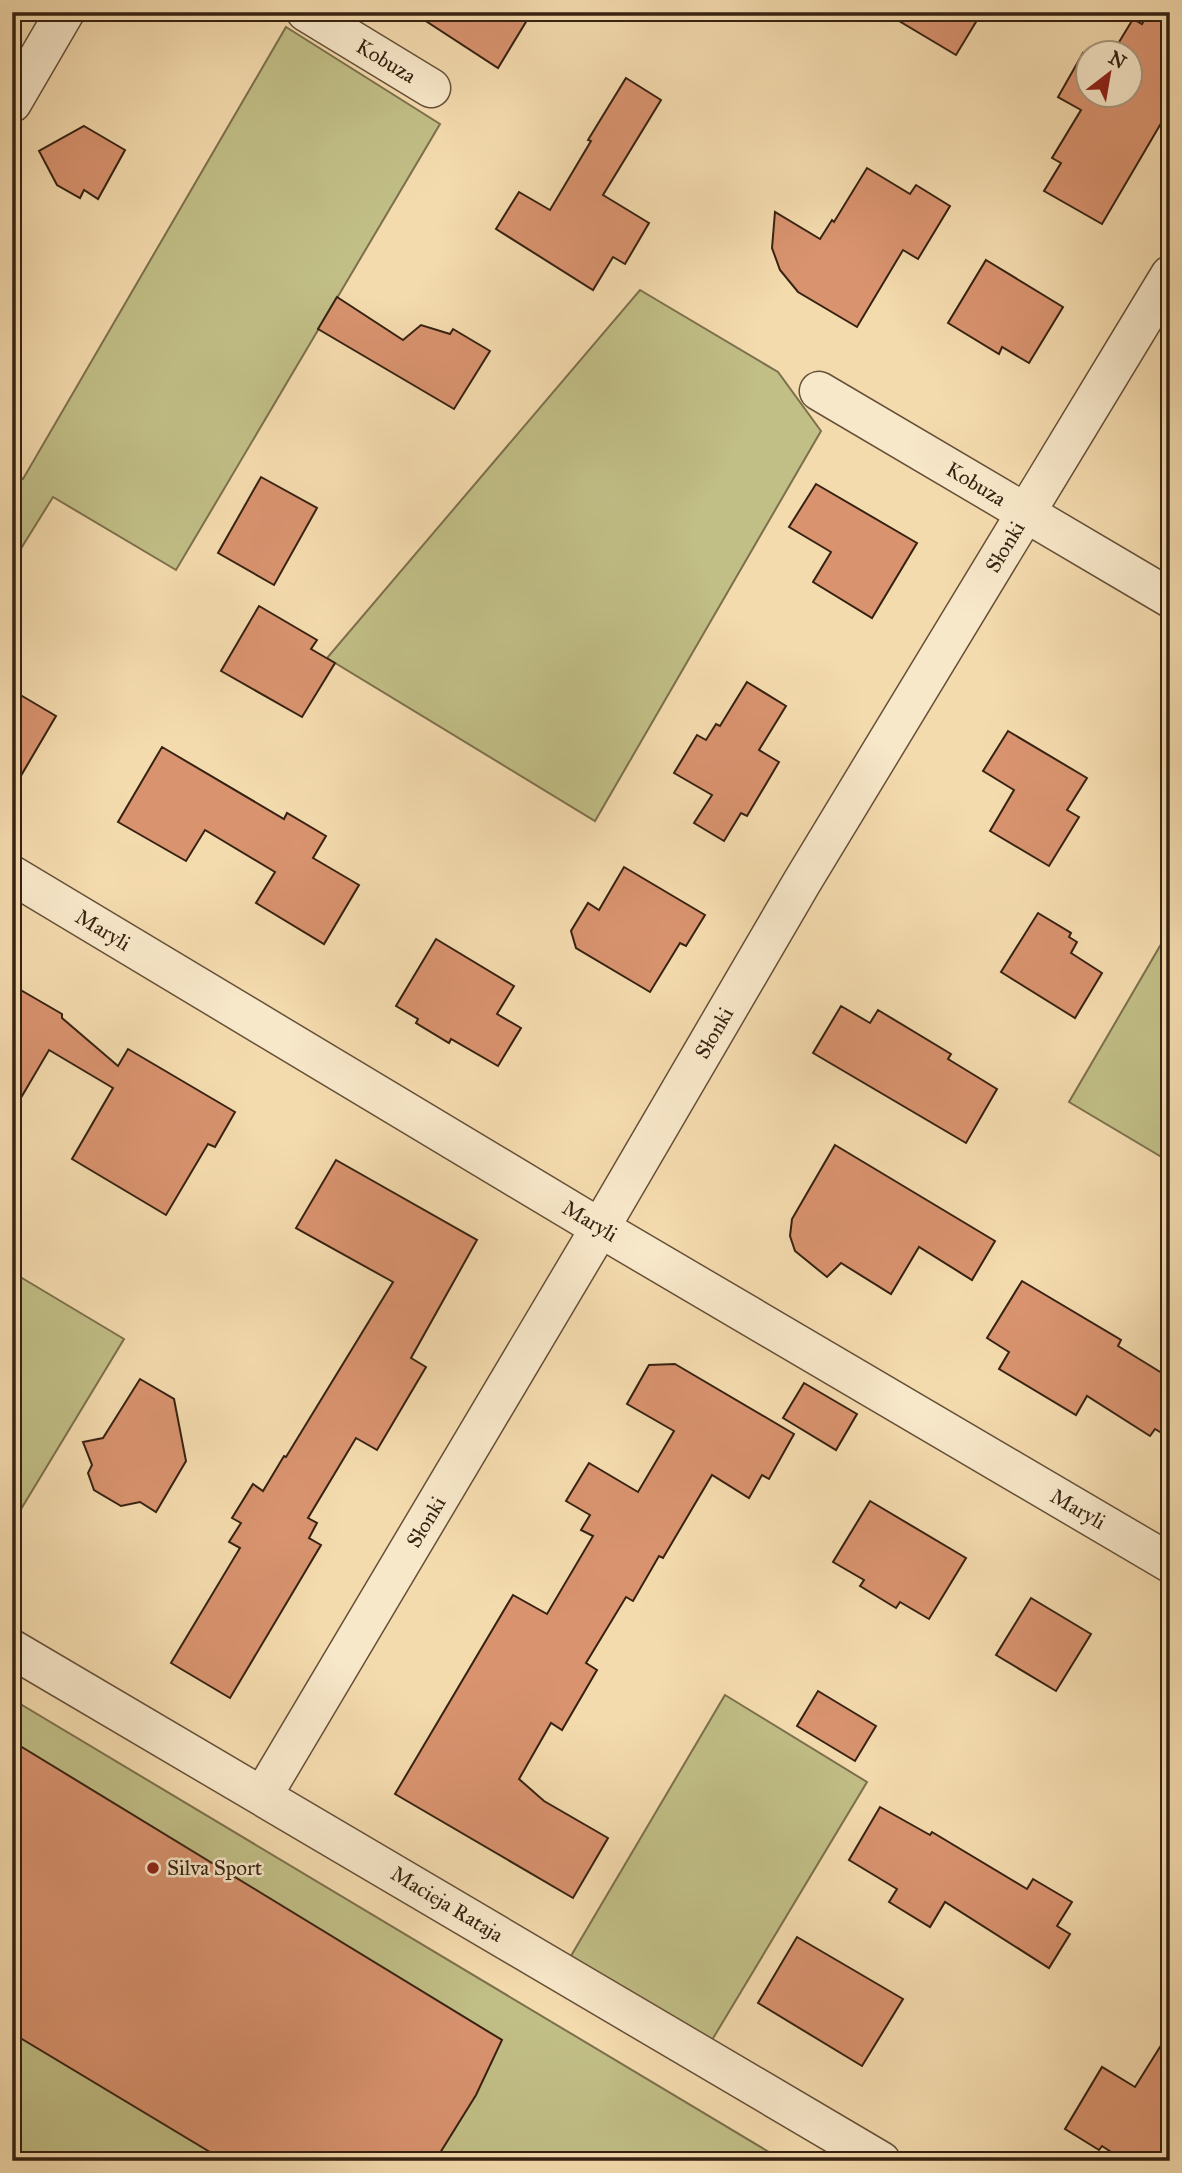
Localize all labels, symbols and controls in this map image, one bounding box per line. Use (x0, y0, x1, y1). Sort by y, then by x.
street label: Kobuza (351, 33, 421, 89)
north arrow (1074, 38, 1144, 108)
text: N (1105, 46, 1130, 74)
street label: Kobuza (941, 456, 1011, 512)
street label: Słonki (980, 516, 1030, 577)
street label: Maryli (71, 904, 135, 957)
street label: Słonki (689, 1002, 739, 1063)
street label: Maryli (558, 1195, 622, 1248)
street label: Maryli (1046, 1483, 1111, 1535)
street label: Słonki (401, 1491, 451, 1552)
place label: Silva Sport (167, 1855, 263, 1881)
marker: Silva Sport (145, 1860, 161, 1876)
street label: Macieja Rataja (386, 1860, 508, 1948)

